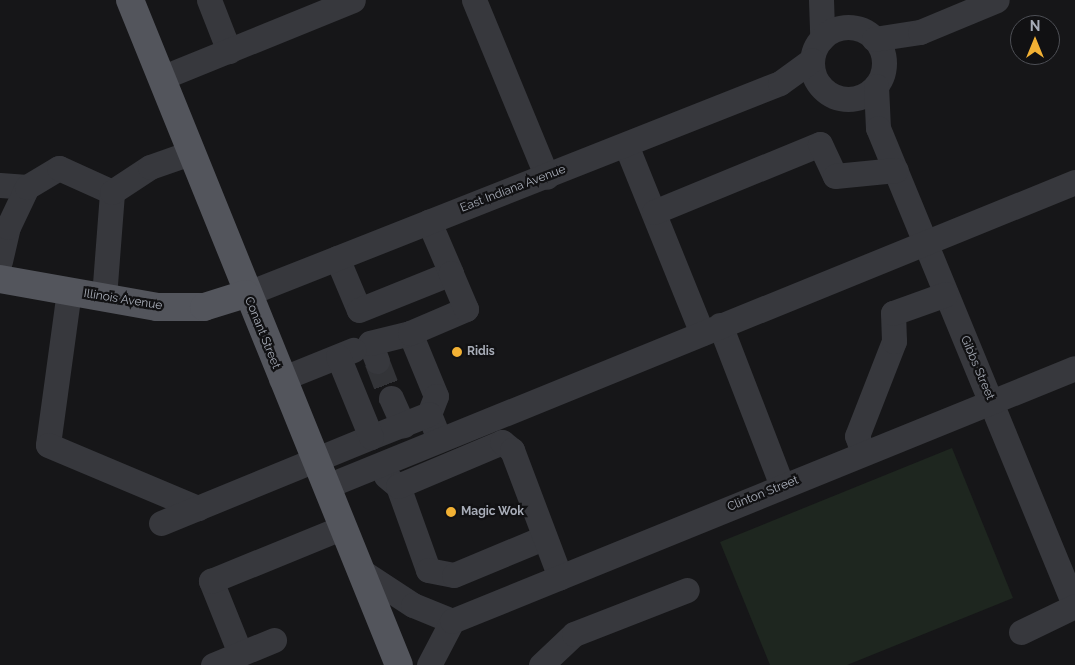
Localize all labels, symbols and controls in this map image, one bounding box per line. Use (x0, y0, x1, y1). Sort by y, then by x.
north arrow (1010, 15, 1060, 65)
text: N (1030, 18, 1040, 34)
street label: East Indiana Avenue (458, 162, 568, 216)
street label: Illinois Avenue (82, 287, 164, 313)
street label: Conant Street (241, 295, 283, 371)
street label: Gibbs Street (957, 334, 997, 402)
place label: Ridis (467, 345, 495, 359)
marker: Ridis (451, 346, 463, 358)
street label: Clinton Street (725, 473, 801, 515)
place label: Magic Wok (461, 505, 524, 519)
marker: Magic Wok (445, 506, 457, 518)

